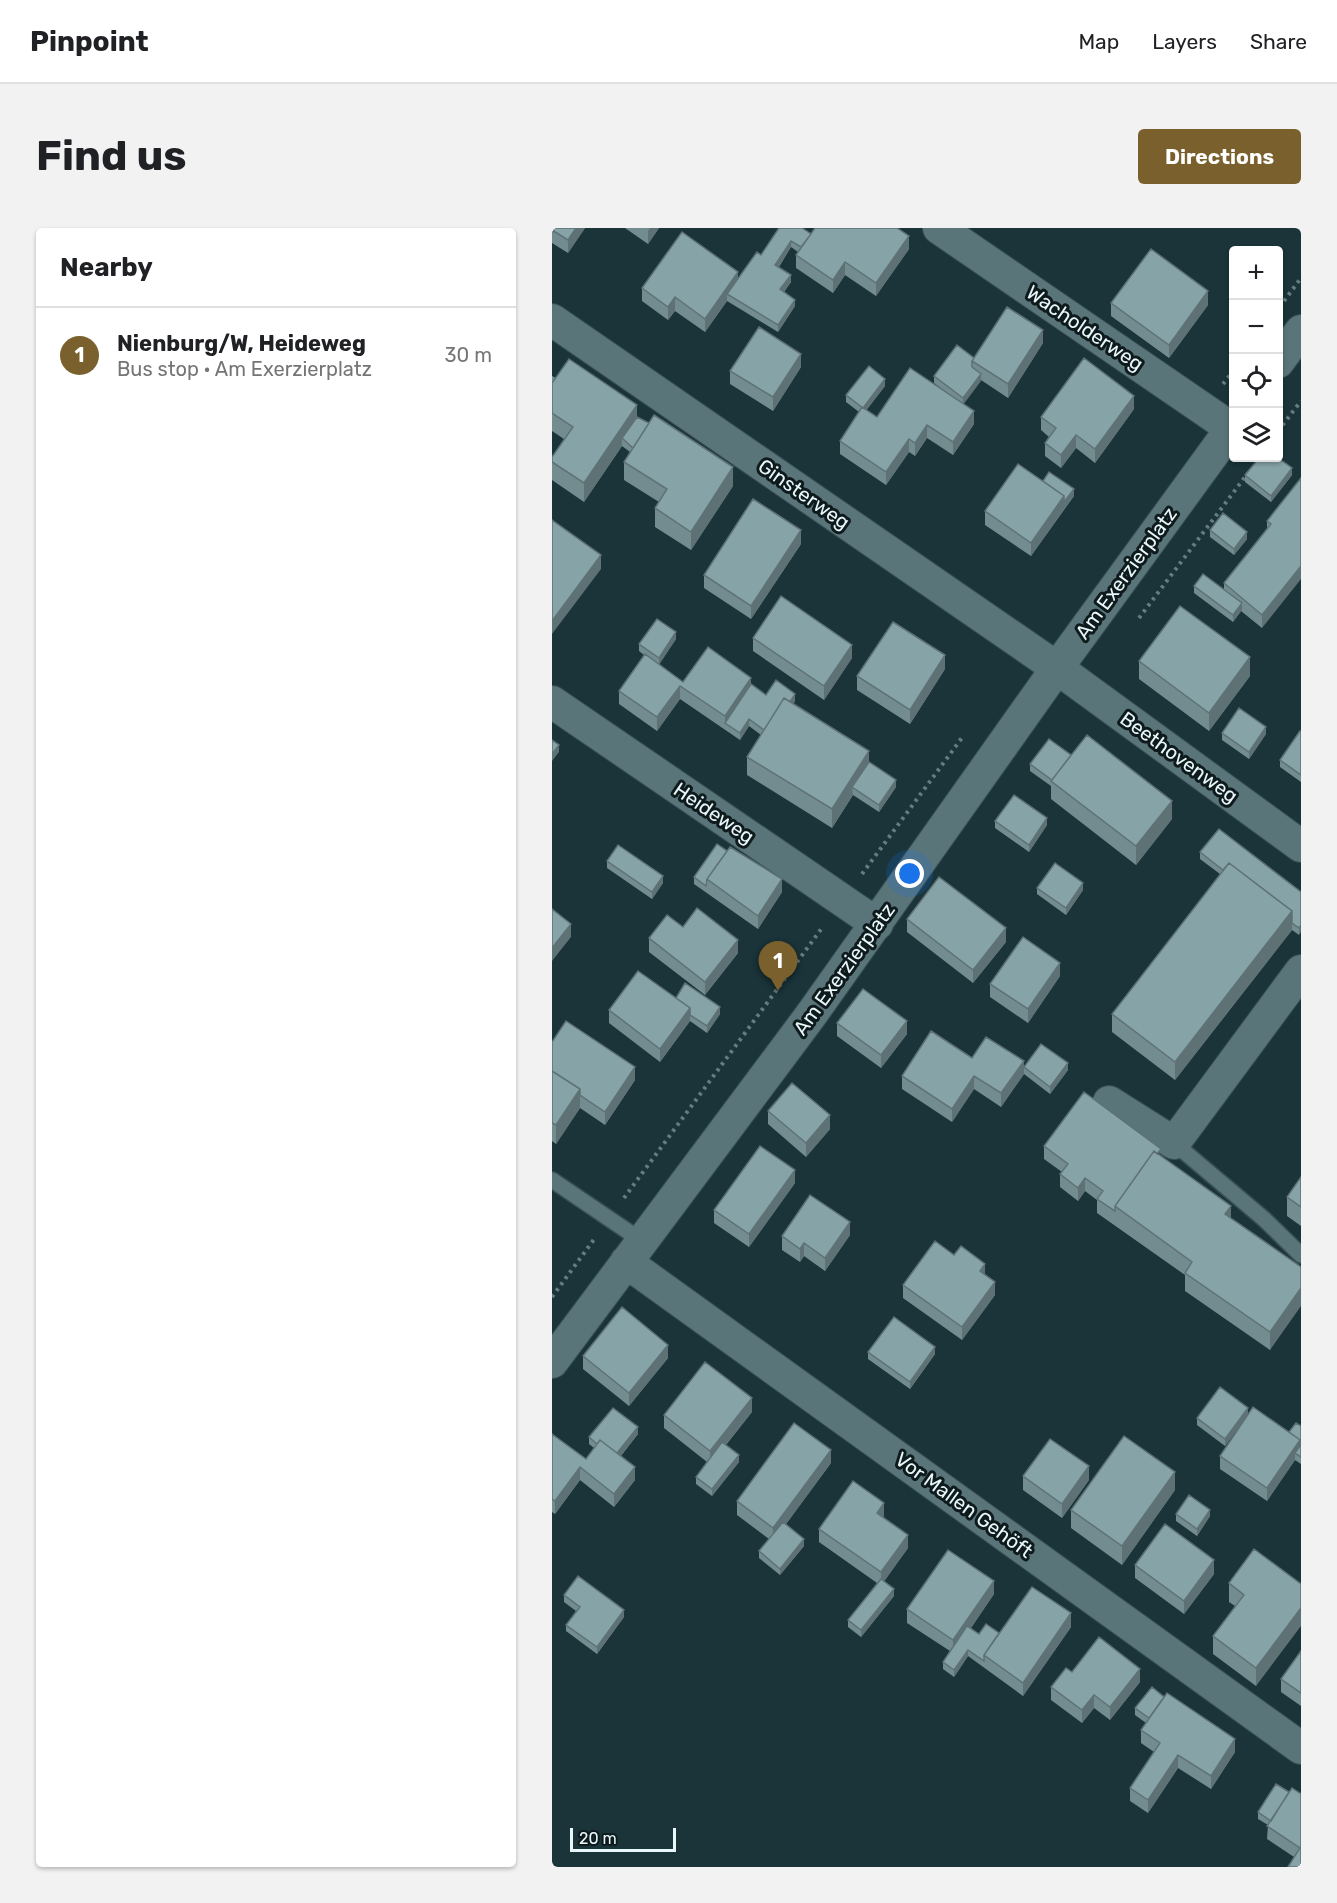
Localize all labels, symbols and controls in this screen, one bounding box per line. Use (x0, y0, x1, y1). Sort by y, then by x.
text: Pinpoint (30, 25, 149, 58)
text: Map (1078, 29, 1119, 54)
text: Layers (1152, 29, 1217, 54)
text: Share (1250, 29, 1307, 54)
button: Directions (1138, 129, 1301, 184)
text: Find us (36, 131, 187, 181)
map controls (1229, 246, 1283, 462)
button: + (1229, 246, 1283, 300)
text: Nearby (60, 252, 153, 283)
street label: Wacholderweg (1022, 280, 1148, 376)
button: − (1229, 300, 1283, 354)
text: Nienburg/W, Heideweg (117, 330, 366, 357)
text: 1 (75, 343, 84, 367)
text: 30 m (445, 343, 492, 367)
button: locate (1229, 354, 1283, 408)
text: Bus stop · Am Exerzierplatz (117, 357, 372, 381)
button: layers (1229, 408, 1283, 462)
street label: Ginsterweg (754, 454, 854, 534)
street label: Am Exerzierplatz (1070, 502, 1182, 644)
street label: Beethovenweg (1115, 706, 1243, 808)
street label: Heideweg (669, 777, 759, 849)
your location (895, 859, 924, 888)
street label: Am Exerzierplatz (788, 898, 900, 1040)
pin: 1 (758, 942, 798, 991)
street label: Vor Mallen Gehöft (890, 1447, 1038, 1563)
scale bar (570, 1825, 676, 1852)
text: 20 m (579, 1829, 617, 1848)

